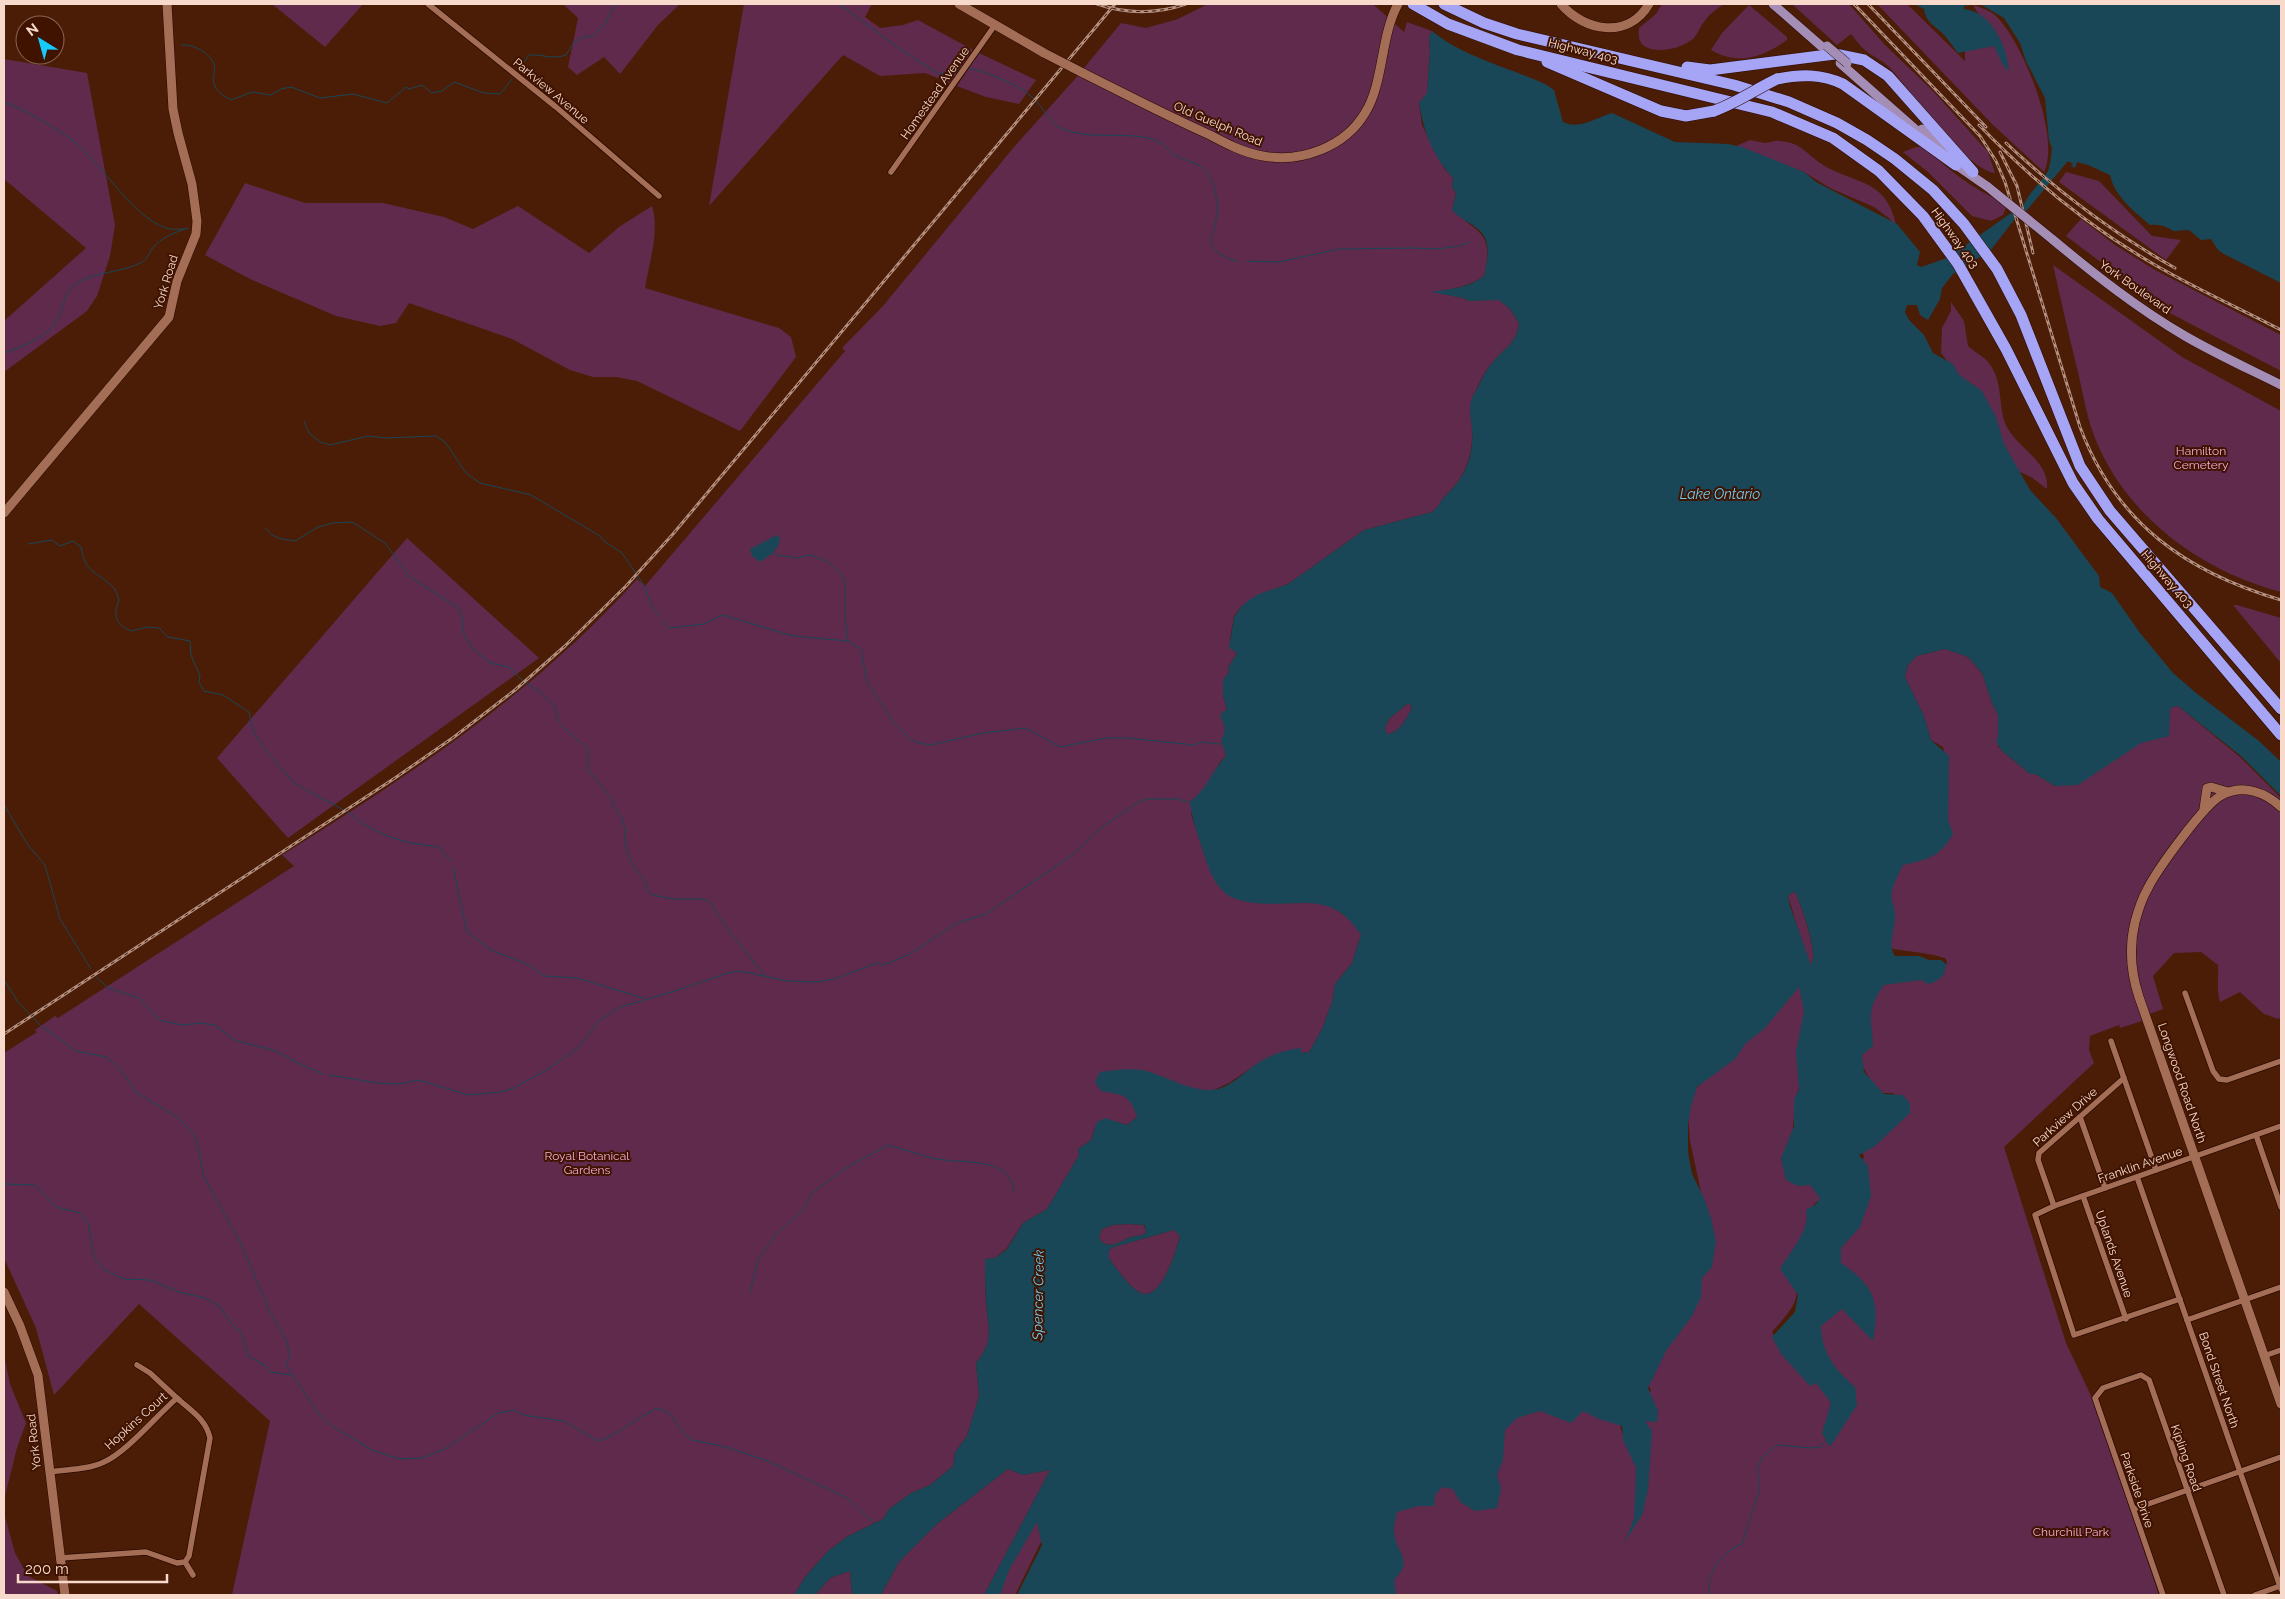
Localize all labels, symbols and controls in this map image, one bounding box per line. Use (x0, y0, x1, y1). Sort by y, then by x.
north arrow (15, 15, 65, 65)
text: N (23, 20, 41, 39)
street label: Highway 403 (1547, 36, 1619, 66)
street label: Homestead Avenue (898, 44, 972, 142)
street label: Parkview Avenue (510, 55, 592, 127)
street label: Old Guelph Road (1172, 99, 1264, 149)
street label: Highway 403 (1928, 205, 1982, 271)
street label: York Road (151, 253, 181, 311)
street label: York Boulevard (2097, 257, 2173, 317)
park label: Hamilton Cemetery (2174, 444, 2229, 472)
water label: Lake Ontario (1680, 486, 1760, 502)
street label: Highway 403 (2138, 548, 2196, 610)
street label: Longwood Road North (2155, 1021, 2209, 1145)
street label: Parkview Drive (2030, 1085, 2100, 1149)
street label: Franklin Avenue (2096, 1144, 2184, 1186)
park label: Royal Botanical Gardens (545, 1149, 630, 1177)
street label: Uplands Avenue (2093, 1209, 2135, 1299)
water label: Spencer Creek (1029, 1249, 1047, 1342)
street label: Bond Street North (2196, 1330, 2242, 1430)
street label: Hopkins Court (102, 1389, 170, 1453)
street label: York Road (24, 1413, 44, 1471)
street label: Kipling Road (2168, 1423, 2204, 1493)
street label: Parkside Drive (2118, 1450, 2156, 1530)
park label: Churchill Park (2033, 1525, 2110, 1539)
scale bar (18, 1552, 166, 1584)
text: 200 m (25, 1560, 69, 1578)

